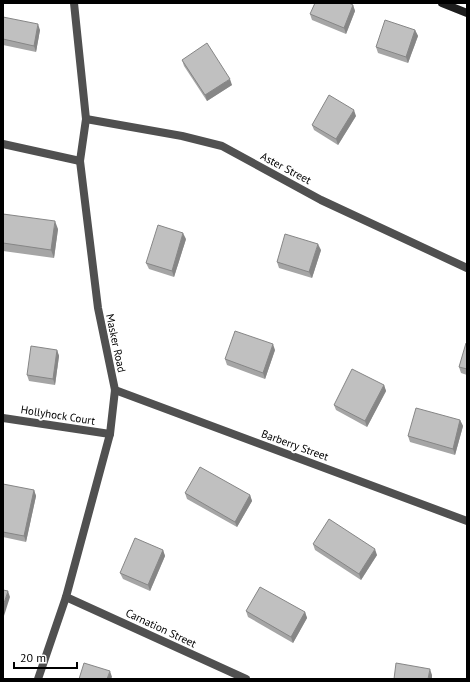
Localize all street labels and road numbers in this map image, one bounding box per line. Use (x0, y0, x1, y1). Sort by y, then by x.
street label: Aster Street (258, 149, 314, 187)
street label: Masker Road (103, 312, 129, 374)
street label: Hollyhock Court (20, 402, 96, 428)
street label: Barberry Street (260, 426, 331, 464)
street label: Carnation Street (123, 606, 199, 651)

